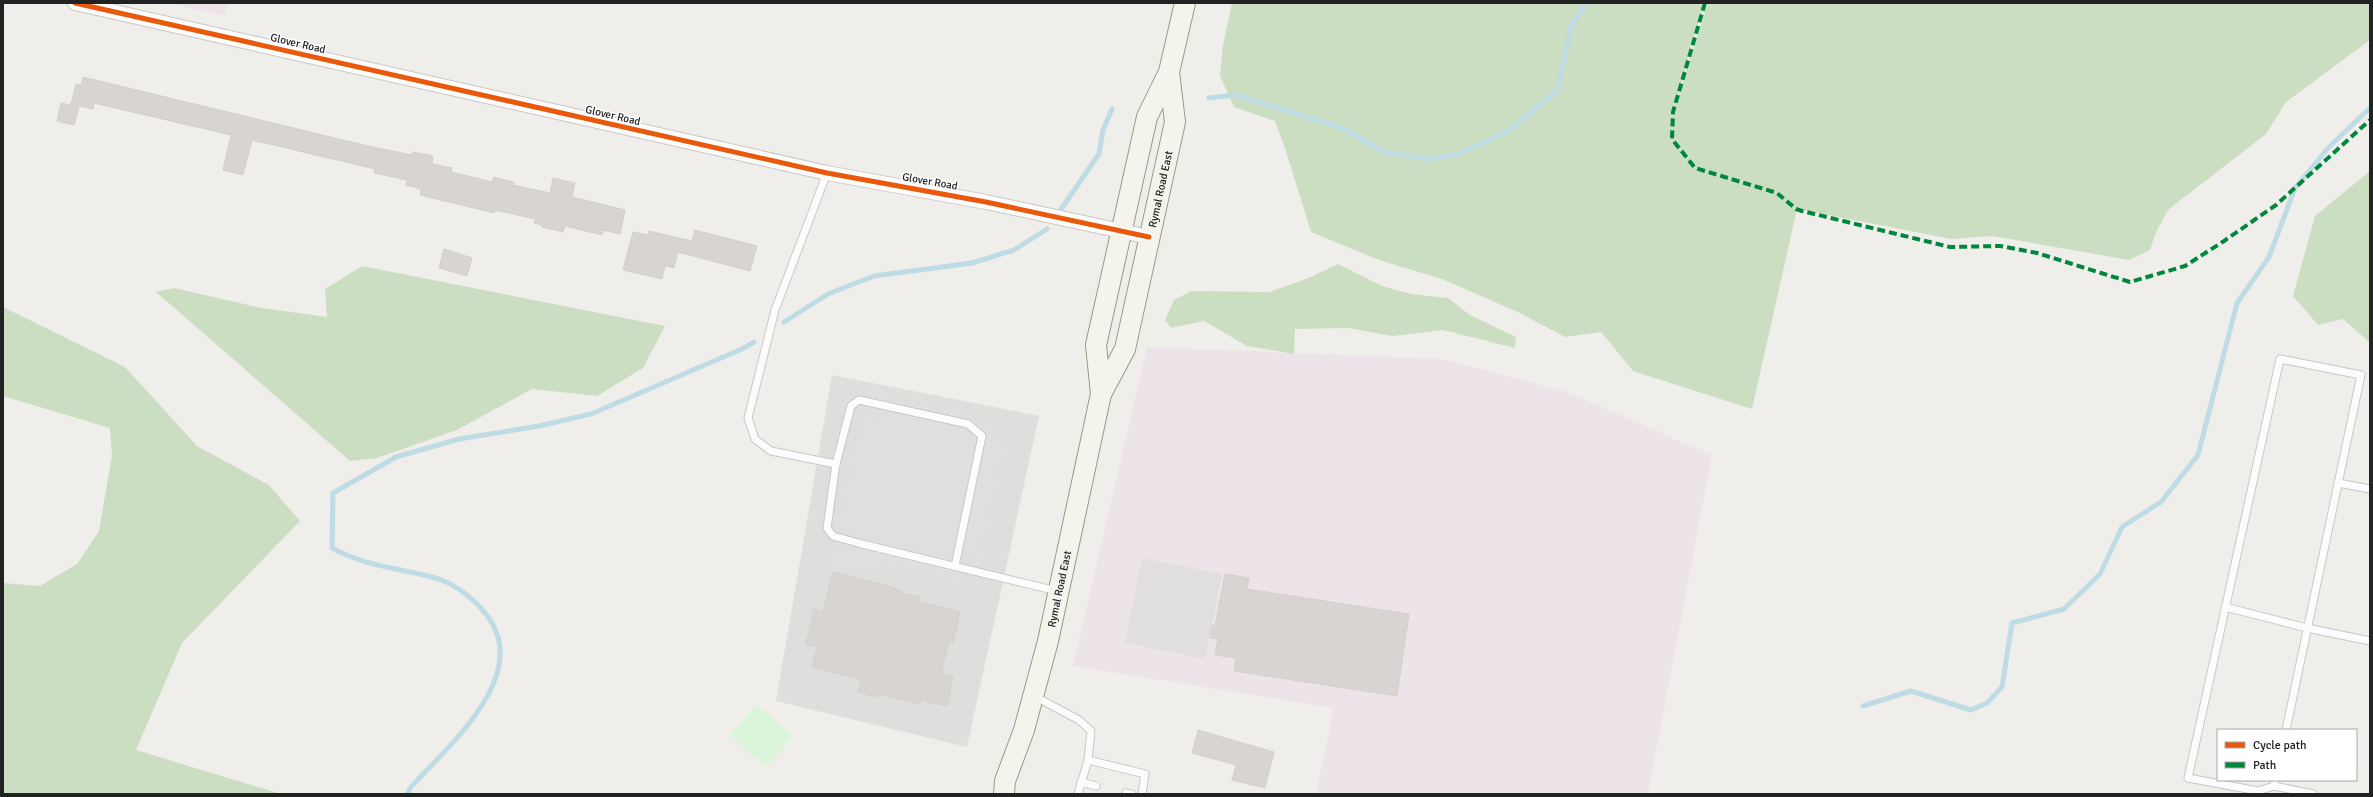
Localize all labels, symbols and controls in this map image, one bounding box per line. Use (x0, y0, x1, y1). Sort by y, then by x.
street label: Glover Road (269, 31, 327, 56)
street label: Glover Road (584, 103, 642, 128)
street label: Rymal Road East (1146, 149, 1176, 229)
street label: Glover Road (901, 170, 959, 193)
street label: Rymal Road East (1045, 549, 1074, 629)
legend (2217, 729, 2357, 781)
text: Cycle path (2253, 738, 2306, 753)
text: Path (2253, 758, 2276, 773)

